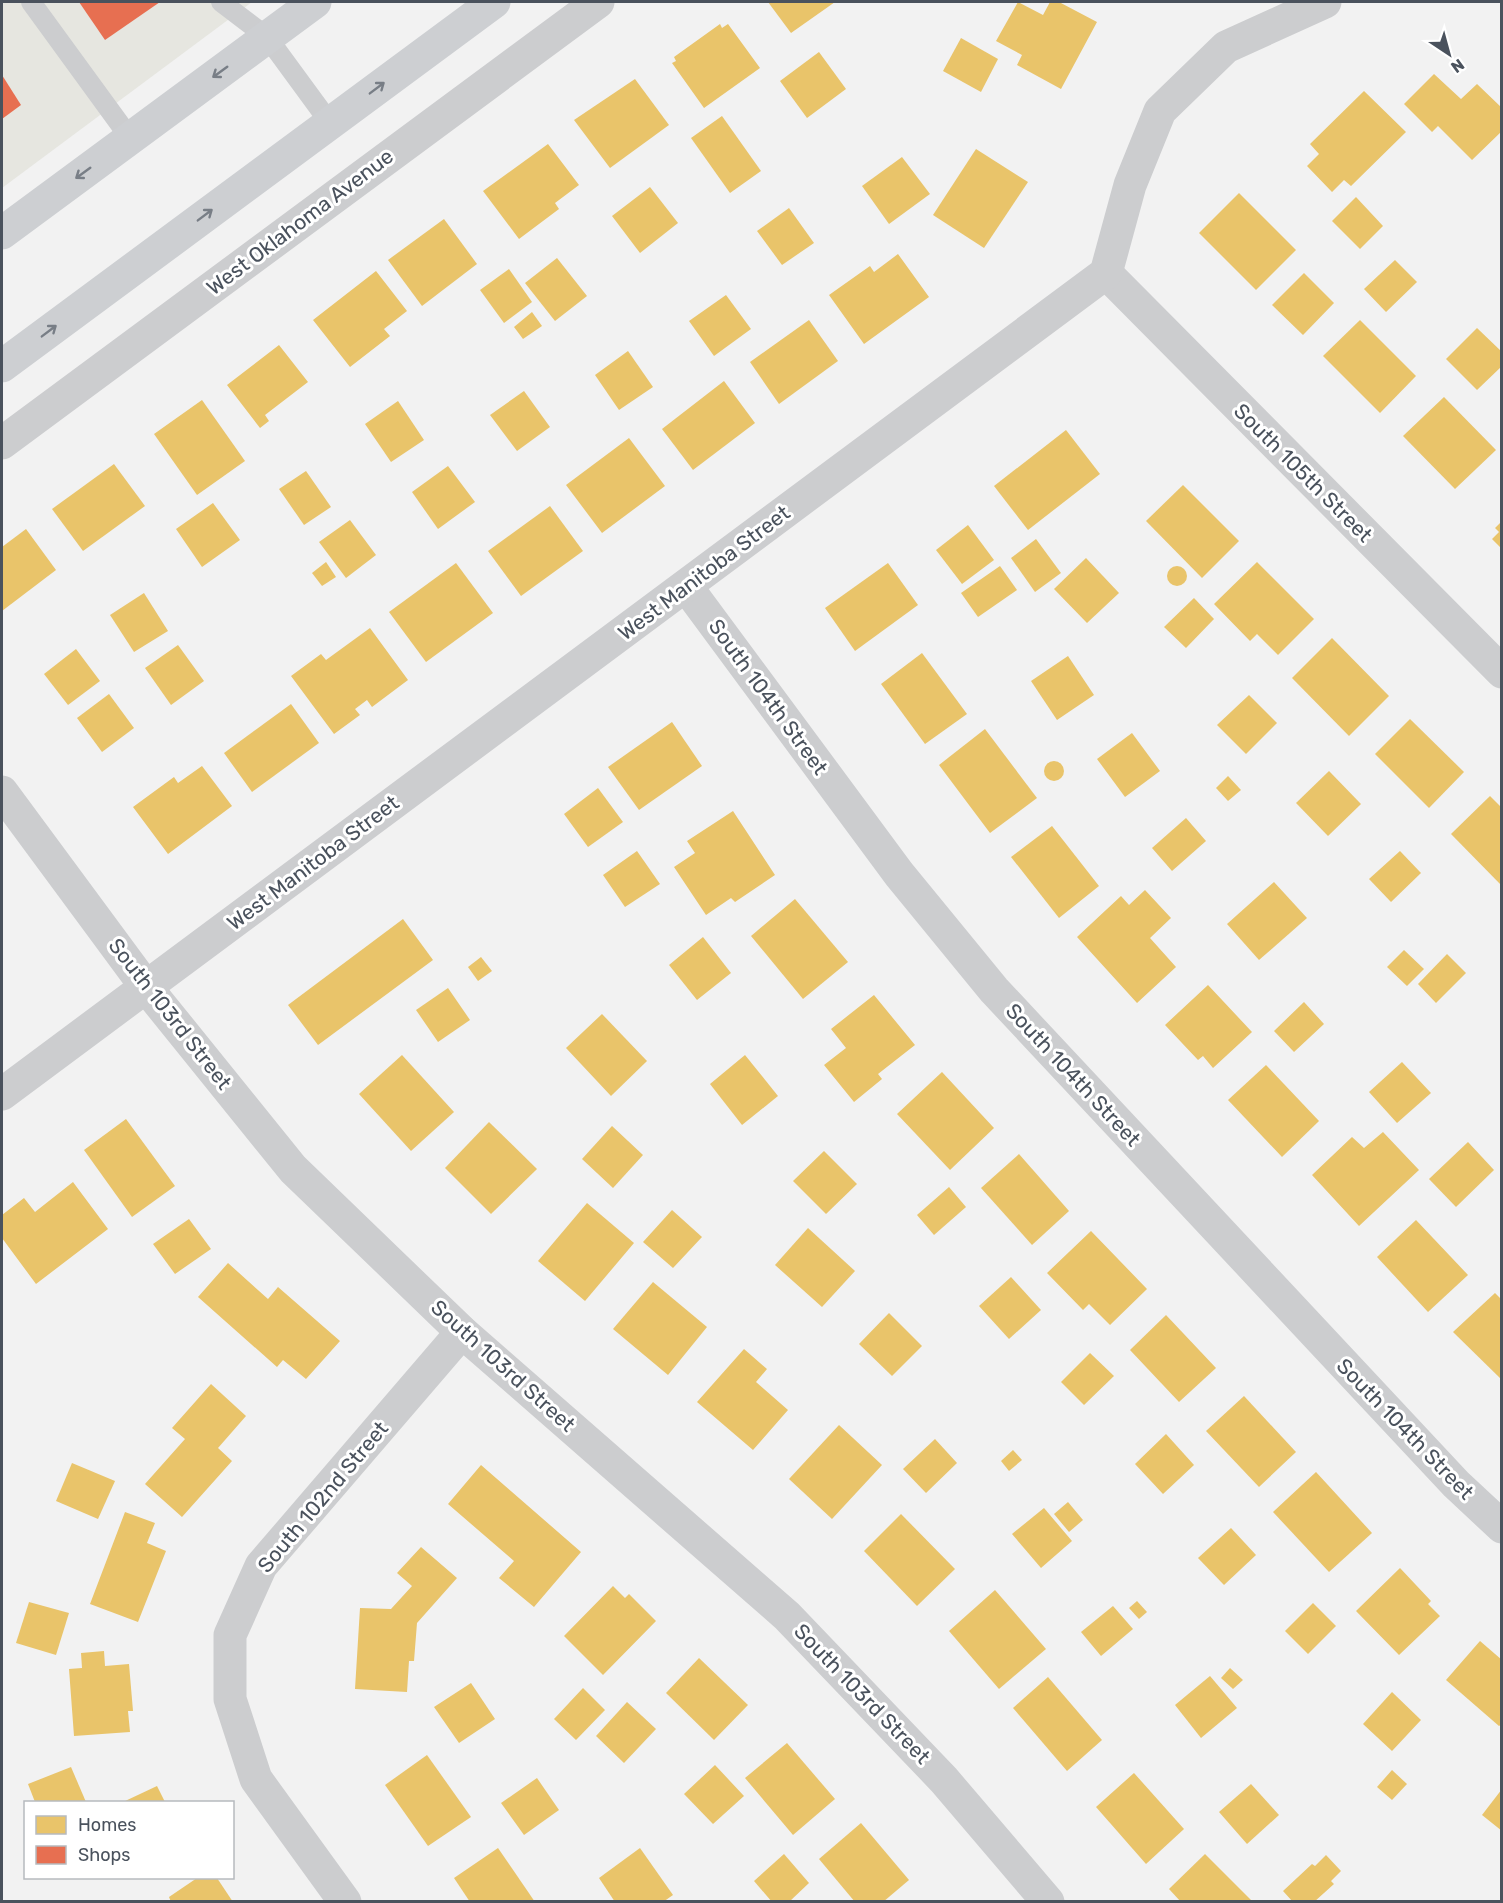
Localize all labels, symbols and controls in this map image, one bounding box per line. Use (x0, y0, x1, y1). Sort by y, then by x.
north arrow (1419, 24, 1479, 84)
text: N (1447, 55, 1468, 77)
one-way arrow (213, 65, 229, 78)
one-way arrow (368, 82, 384, 94)
street label: West Oklahoma Avenue (201, 143, 398, 300)
one-way arrow (76, 166, 92, 179)
one-way arrow (197, 209, 213, 222)
one-way arrow (40, 325, 56, 338)
street label: South 105th Street (1229, 398, 1378, 547)
street label: West Manitoba Street (613, 500, 794, 645)
street label: South 104th Street (704, 614, 833, 779)
street label: West Manitoba Street (222, 790, 403, 935)
street label: South 103rd Street (104, 933, 237, 1094)
street label: South 104th Street (1001, 998, 1146, 1151)
street label: South 103rd Street (426, 1294, 580, 1437)
street label: South 104th Street (1332, 1353, 1479, 1504)
street label: South 102nd Street (252, 1416, 393, 1577)
street label: South 103rd Street (789, 1618, 936, 1769)
legend (24, 1801, 234, 1879)
text: Homes (78, 1814, 136, 1836)
text: Shops (78, 1844, 130, 1866)

